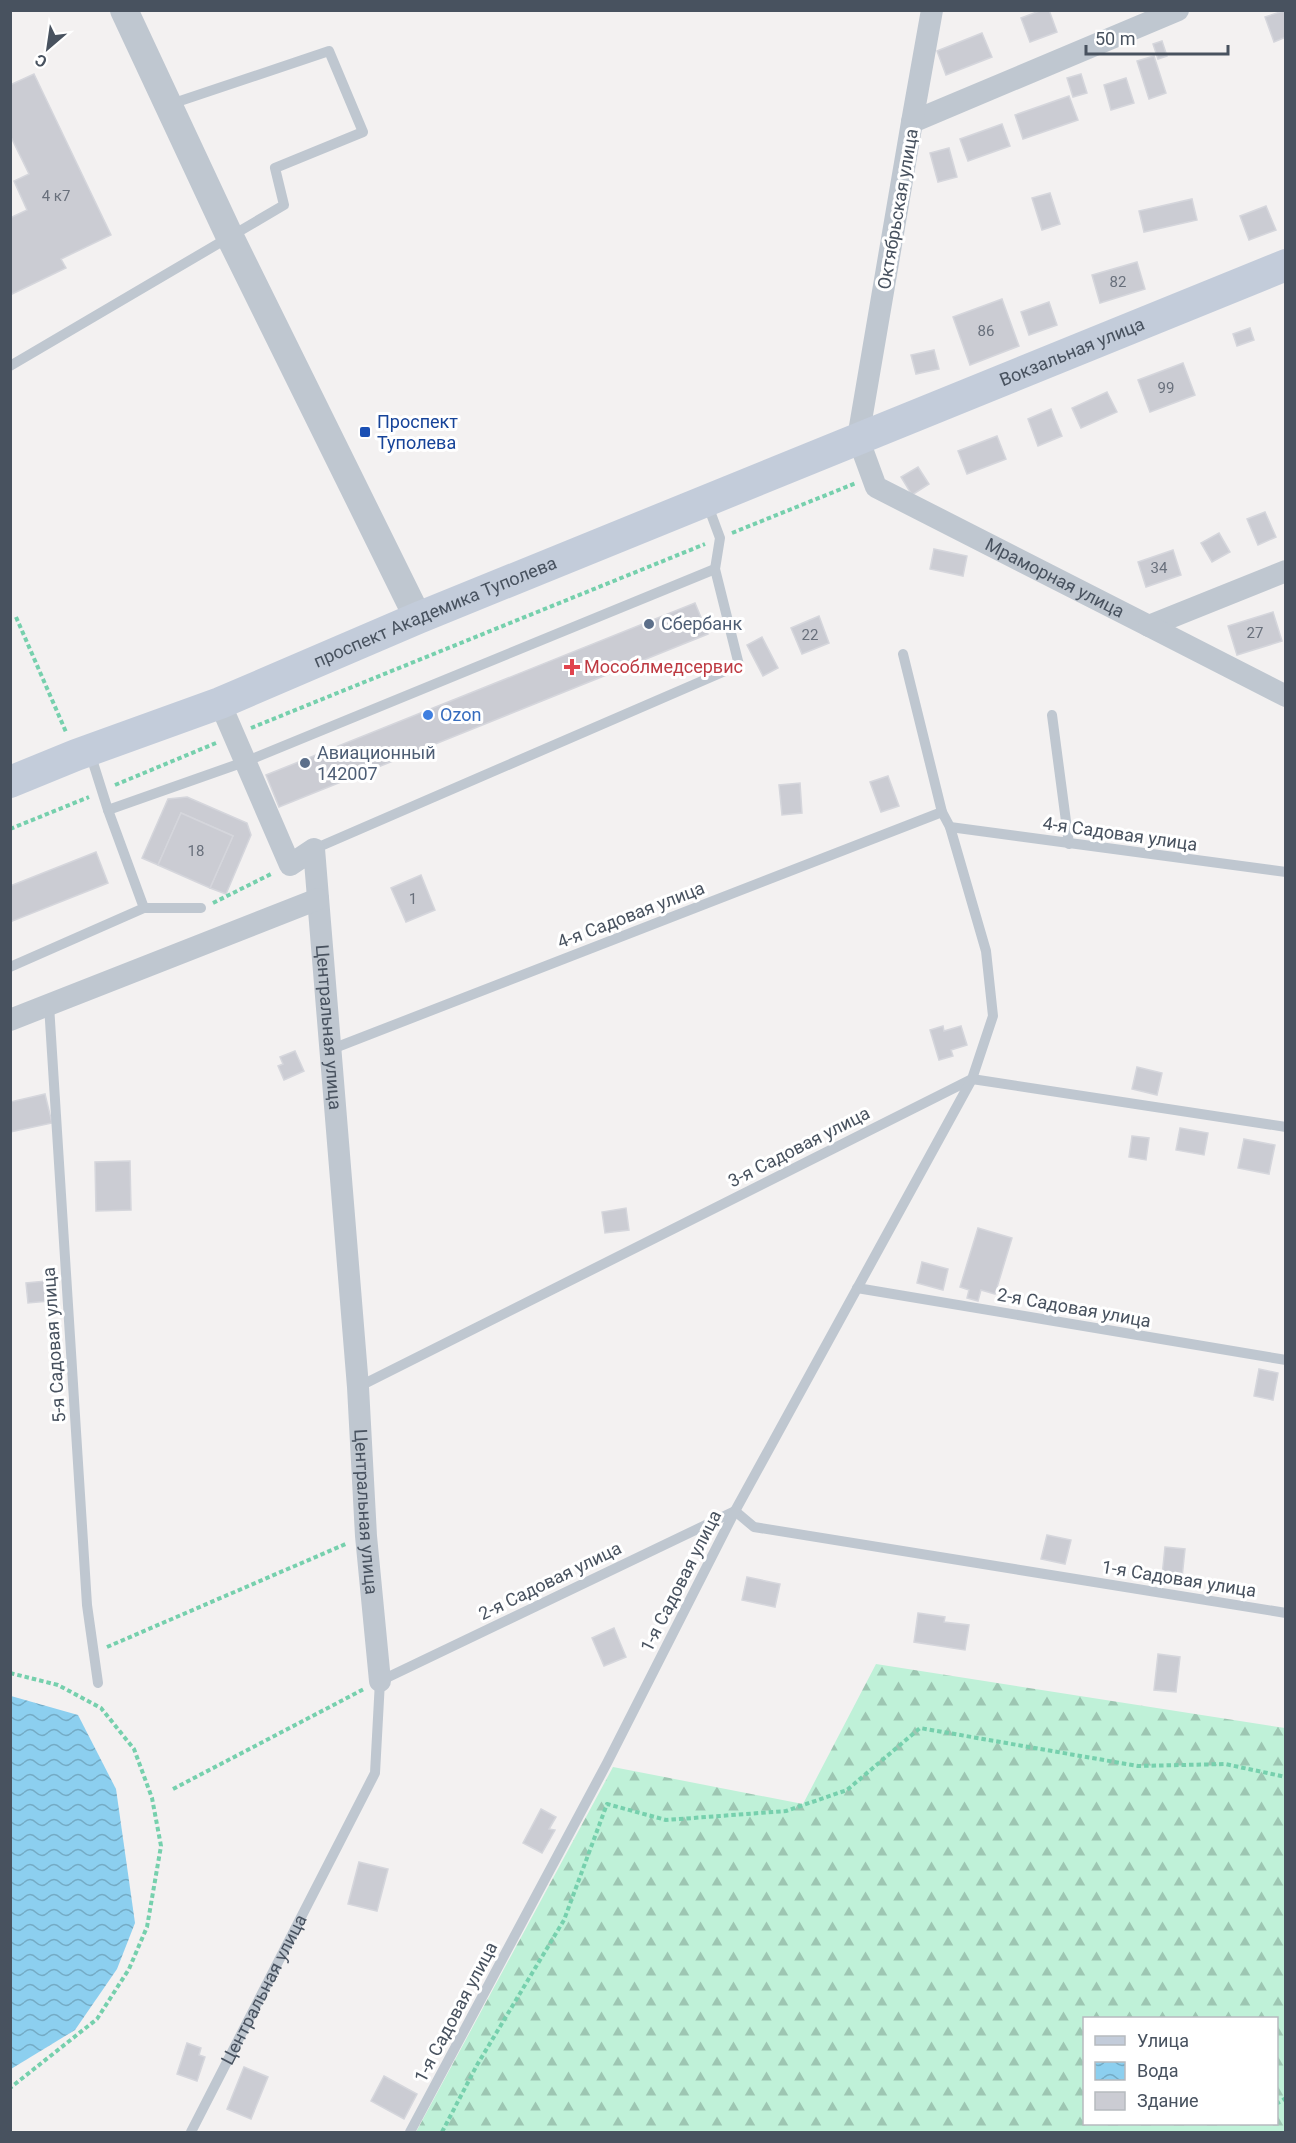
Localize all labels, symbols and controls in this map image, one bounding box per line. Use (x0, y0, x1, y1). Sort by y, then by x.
north arrow (18, 18, 78, 78)
scale bar (1086, 18, 1228, 56)
text: 50 m (1095, 28, 1135, 49)
text: С (32, 50, 50, 72)
street label: Октябрьская улица (873, 127, 922, 291)
house number: 4 к7 (42, 187, 70, 205)
house number: 82 (1110, 273, 1126, 291)
street label: Вокзальная улица (996, 313, 1147, 390)
house number: 86 (978, 322, 994, 340)
house number: 99 (1158, 379, 1174, 397)
place label: Проспект Туполева (377, 411, 458, 453)
marker: Проспект Туполева (358, 425, 372, 439)
street label: Мраморная улица (982, 533, 1128, 622)
street label: проспект Академика Туполева (310, 552, 560, 672)
house number: 34 (1151, 559, 1168, 577)
place label: Сбербанк (661, 613, 742, 634)
marker: Сбербанк (642, 617, 656, 631)
house number: 27 (1247, 624, 1263, 642)
house number: 22 (802, 626, 818, 644)
place label: Мособлмедсервис (584, 656, 743, 677)
marker: Мособлмедсервис (565, 660, 579, 674)
place label: Ozon (440, 704, 481, 725)
marker: Ozon (421, 708, 435, 722)
place label: Авиационный 142007 (317, 742, 436, 784)
marker: Авиационный 142007 (298, 756, 312, 770)
street label: 4-я Садовая улица (1041, 812, 1199, 855)
house number: 18 (188, 842, 204, 860)
street label: 4-я Садовая улица (554, 877, 707, 952)
house number: 1 (409, 890, 417, 908)
street label: Центральная улица (312, 944, 346, 1111)
street label: 3-я Садовая улица (725, 1102, 873, 1191)
street label: 5-я Садовая улица (38, 1267, 69, 1424)
street label: 2-я Садовая улица (995, 1284, 1153, 1331)
street label: Центральная улица (350, 1428, 383, 1595)
street label: 1-я Садовая улица (636, 1507, 725, 1655)
street label: 2-я Садовая улица (475, 1537, 624, 1624)
street label: 1-я Садовая улица (1100, 1556, 1258, 1601)
street label: Центральная улица (216, 1911, 311, 2068)
street label: 1-я Садовая улица (410, 1938, 501, 2086)
legend (1083, 2017, 1278, 2125)
text: Улица (1137, 2030, 1189, 2051)
text: Вода (1137, 2060, 1179, 2081)
text: Здание (1137, 2090, 1199, 2111)

